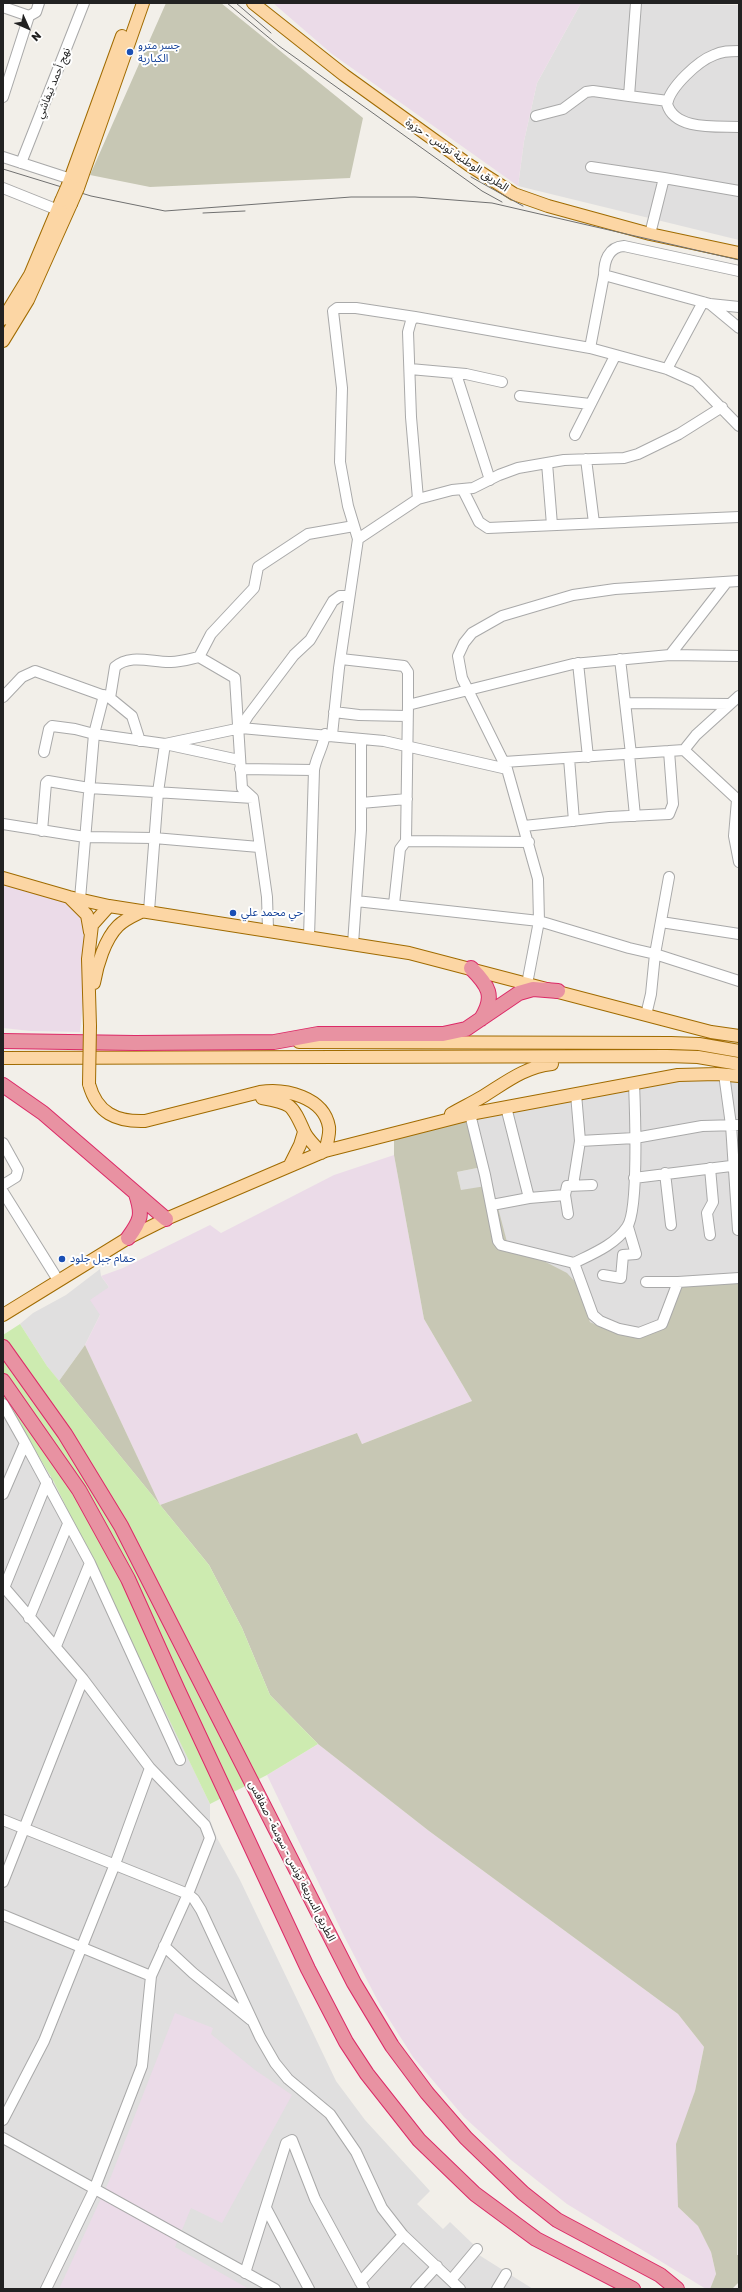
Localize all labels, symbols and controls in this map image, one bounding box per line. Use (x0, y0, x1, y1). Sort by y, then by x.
north arrow (8, 8, 48, 48)
text: N (29, 29, 44, 44)
place label: جسر مترو الكبارية (138, 39, 180, 65)
street label: نهج أحمد تيفاشي (33, 46, 73, 120)
marker: جسر مترو الكبارية (125, 47, 135, 57)
street label: الطريق الوطنية تونس - حزوة (403, 116, 511, 194)
place label: حي محمد علي (241, 906, 303, 920)
marker: حي محمد علي (228, 908, 238, 918)
place label: حمّام جبل جلود (70, 1252, 135, 1266)
marker: حمّام جبل جلود (57, 1254, 67, 1264)
street label: الطريق السريعة تونس - سوسة - صفاقس (246, 1779, 338, 1943)

